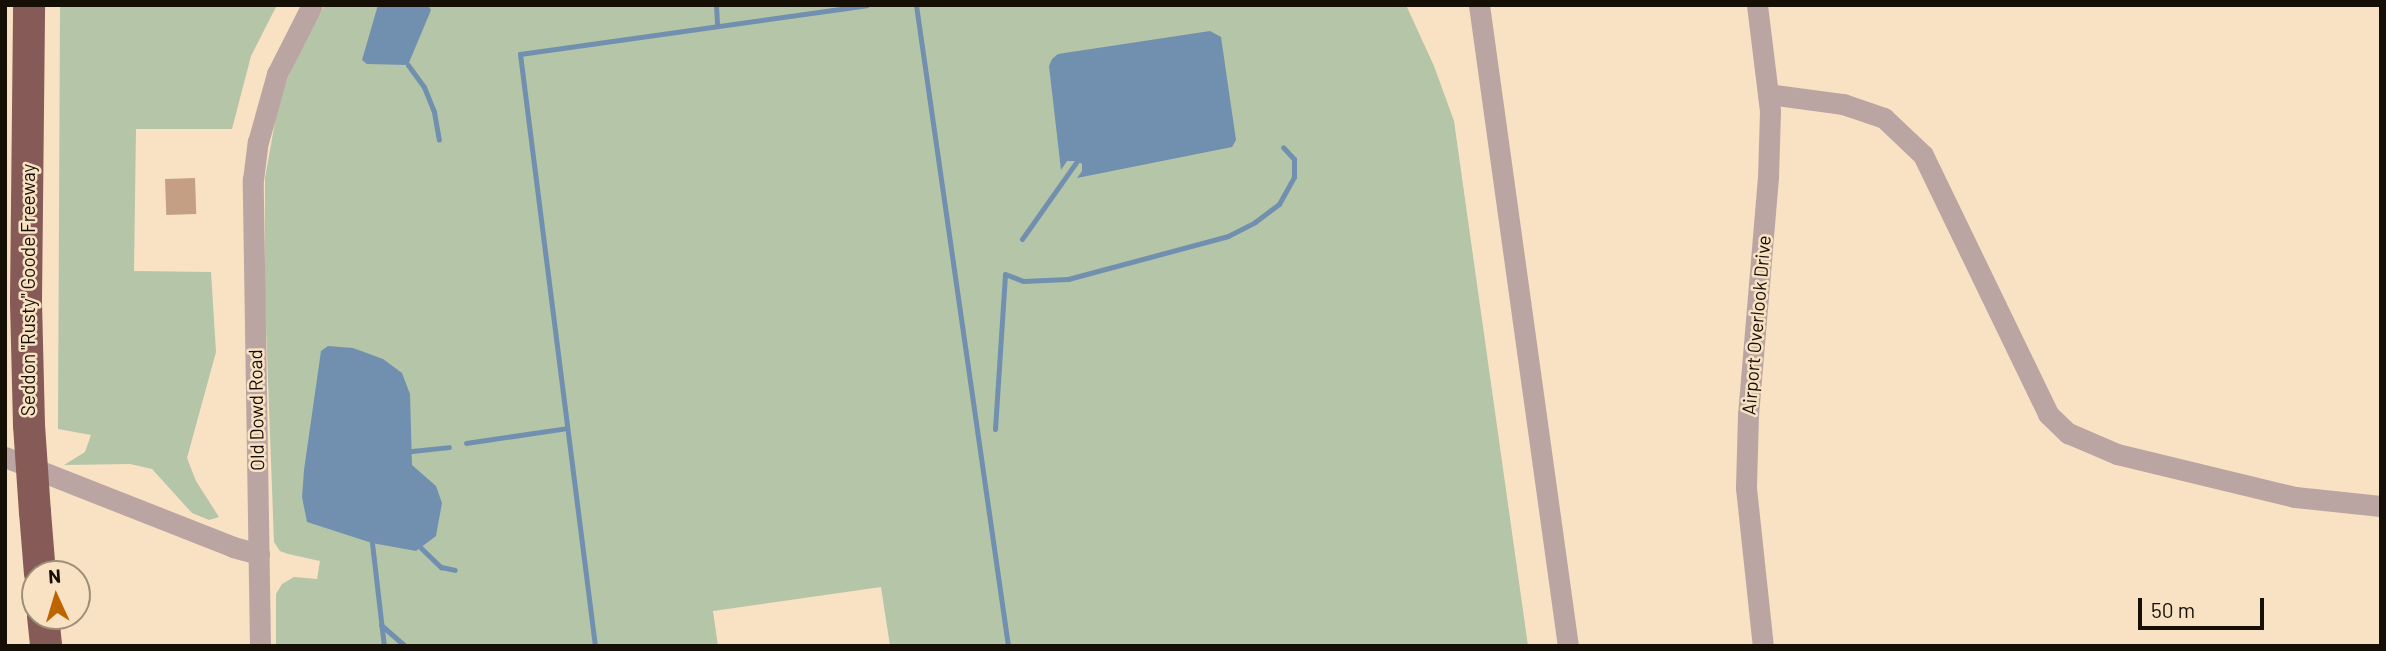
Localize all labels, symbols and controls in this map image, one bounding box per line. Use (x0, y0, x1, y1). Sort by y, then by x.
street label: Seddon "Rusty" Goode Freeway (17, 164, 39, 416)
street label: Airport Overlook Drive (1737, 234, 1775, 416)
street label: Old Dowd Road (244, 349, 268, 471)
north arrow (21, 560, 91, 630)
text: N (48, 564, 62, 587)
scale bar (2141, 584, 2267, 628)
text: 50 m (2151, 597, 2195, 622)

